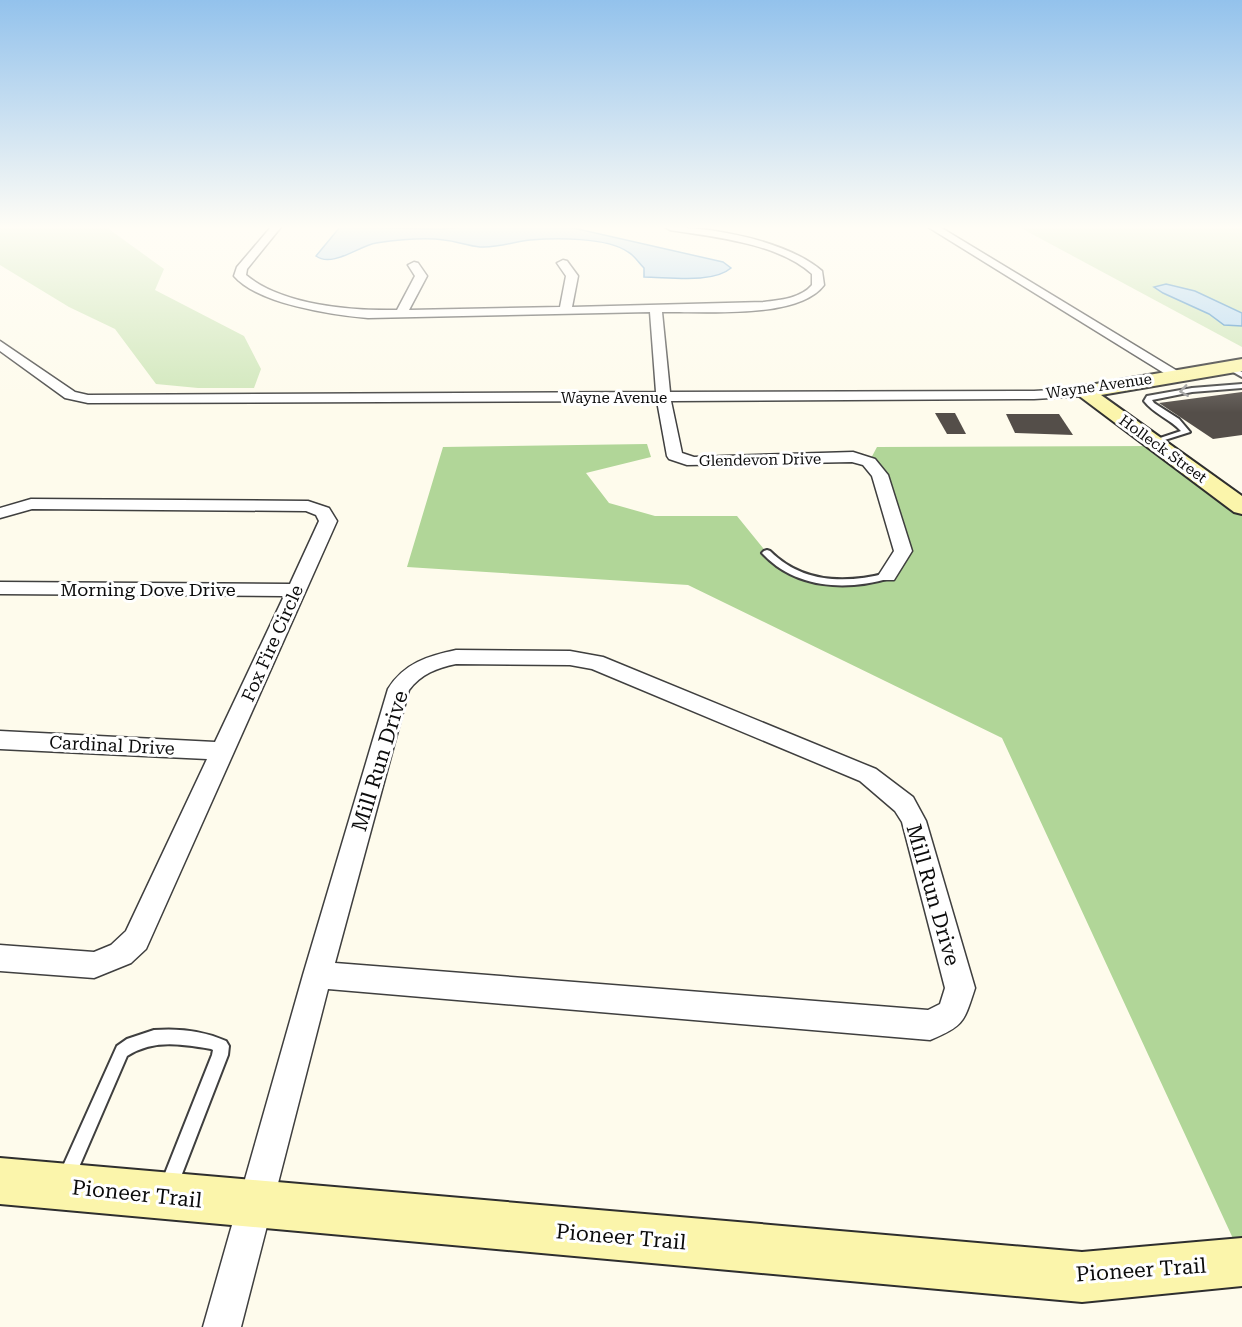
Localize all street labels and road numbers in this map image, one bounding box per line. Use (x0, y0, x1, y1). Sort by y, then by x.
street label: Wayne Avenue (1045, 370, 1153, 402)
street label: Wayne Avenue (561, 389, 667, 407)
street label: Holleck Street (1116, 411, 1211, 487)
street label: Glendevon Drive (699, 450, 821, 470)
street label: Morning Dove Drive (60, 579, 236, 600)
street label: Fox Fire Circle (237, 581, 307, 705)
street label: Mill Run Drive (347, 688, 413, 834)
street label: Cardinal Drive (49, 731, 175, 759)
street label: Mill Run Drive (901, 822, 965, 968)
street label: Pioneer Trail (71, 1175, 204, 1213)
street label: Pioneer Trail (555, 1219, 688, 1255)
street label: Pioneer Trail (1075, 1253, 1208, 1287)

